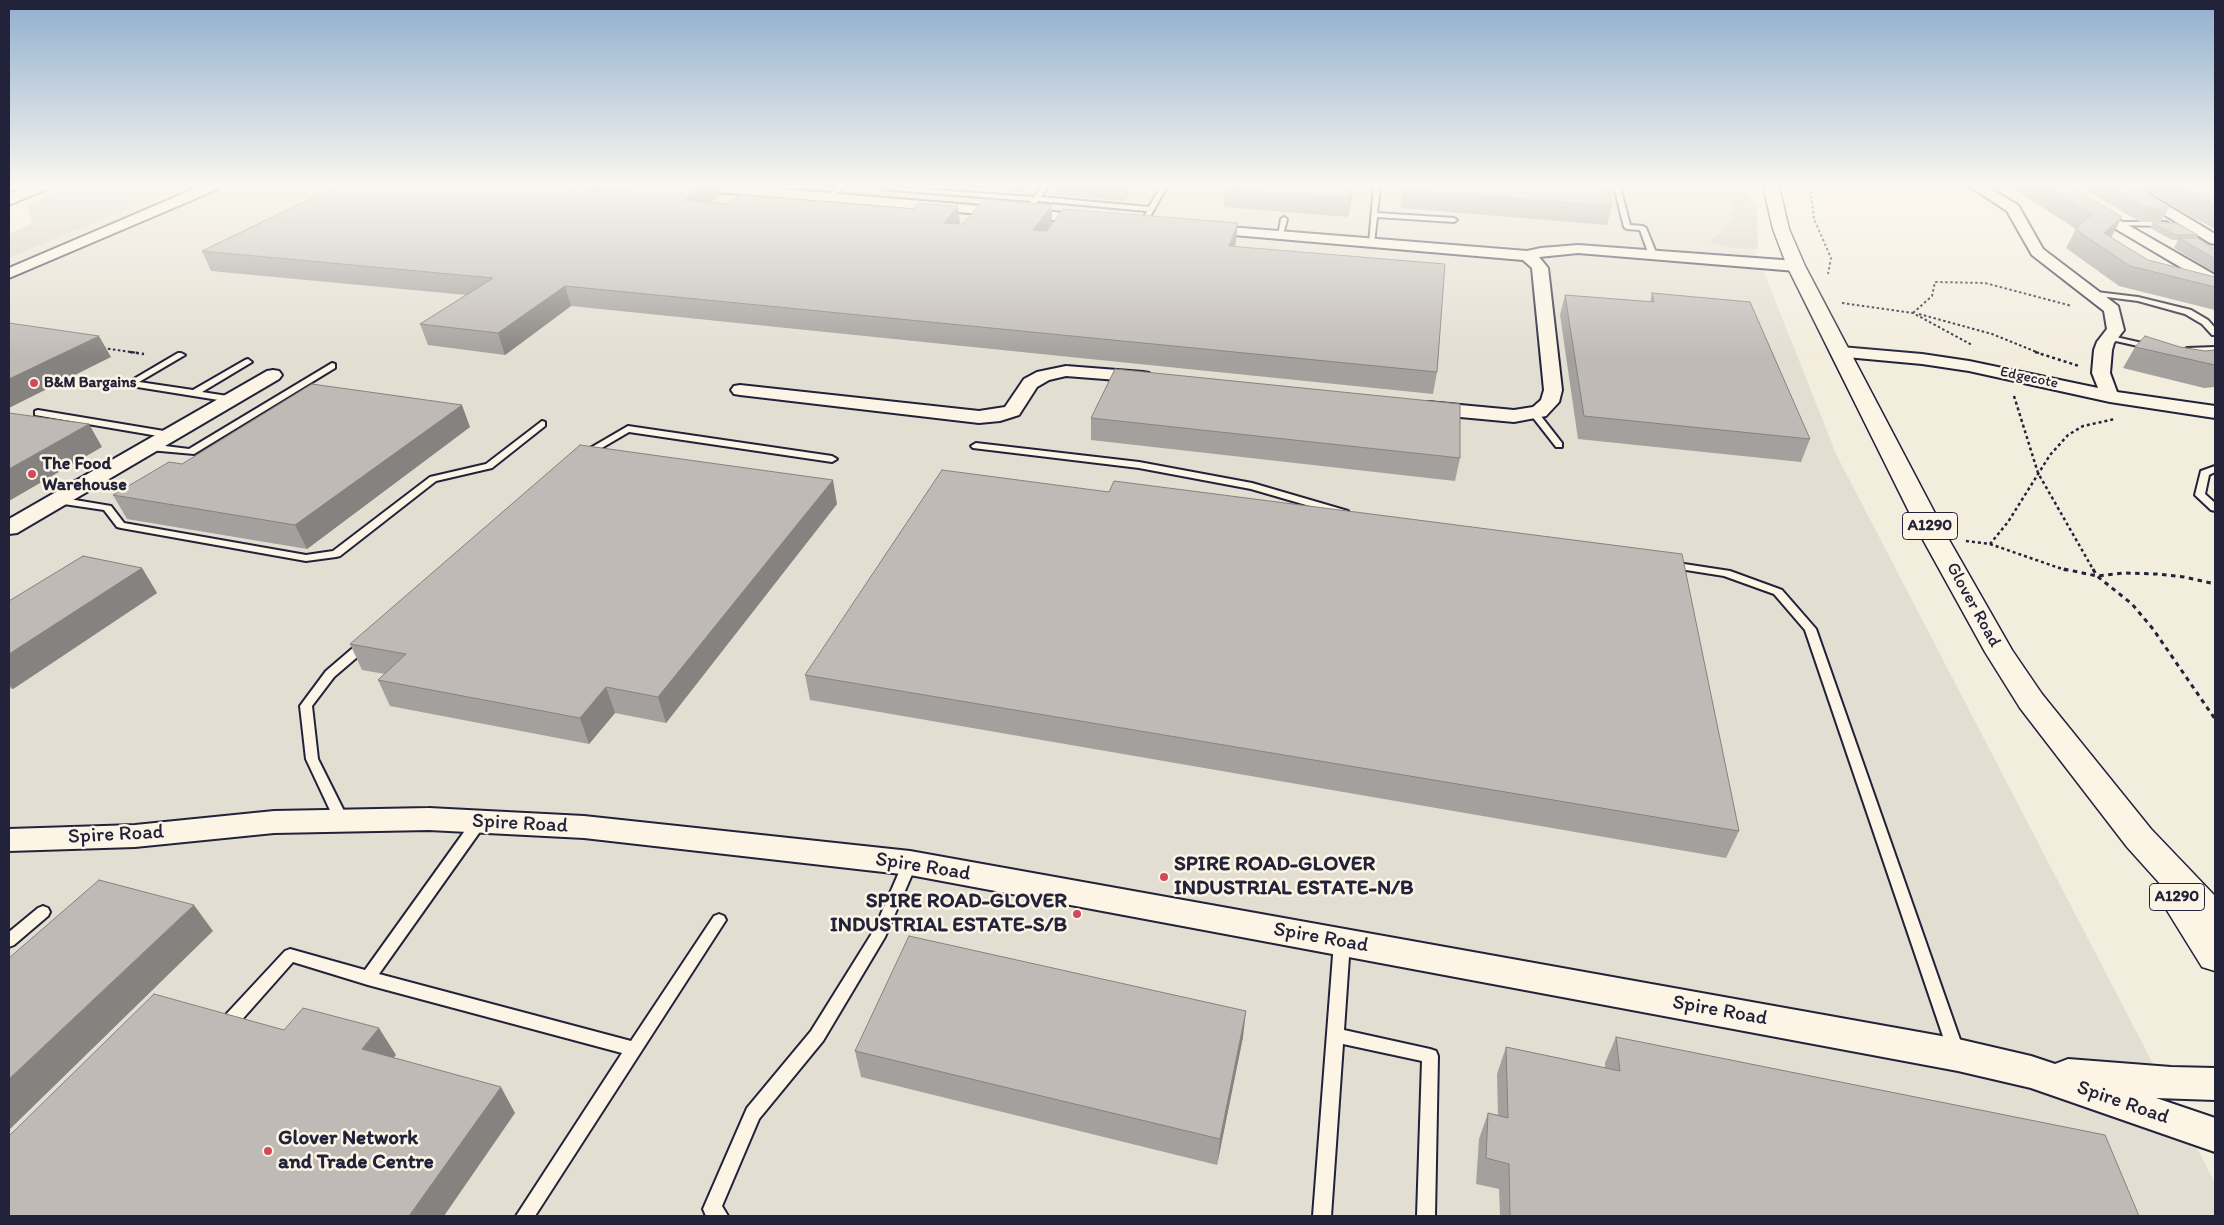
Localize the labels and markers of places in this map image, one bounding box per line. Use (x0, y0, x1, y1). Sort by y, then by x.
place label: B&M Bargains (44, 374, 136, 392)
marker: B&M Bargains (28, 377, 40, 389)
place label: The Food Warehouse (42, 453, 127, 496)
marker: The Food Warehouse (26, 468, 38, 480)
place label: SPIRE ROAD-GLOVER INDUSTRIAL ESTATE-N/B (1174, 852, 1413, 902)
marker: SPIRE ROAD-GLOVER INDUSTRIAL ESTATE-N/B (1158, 871, 1170, 883)
place label: SPIRE ROAD-GLOVER INDUSTRIAL ESTATE-S/B (830, 889, 1067, 939)
marker: SPIRE ROAD-GLOVER INDUSTRIAL ESTATE-S/B (1071, 908, 1083, 920)
place label: Glover Network and Trade Centre (278, 1126, 434, 1176)
marker: Glover Network and Trade Centre (262, 1145, 274, 1157)

